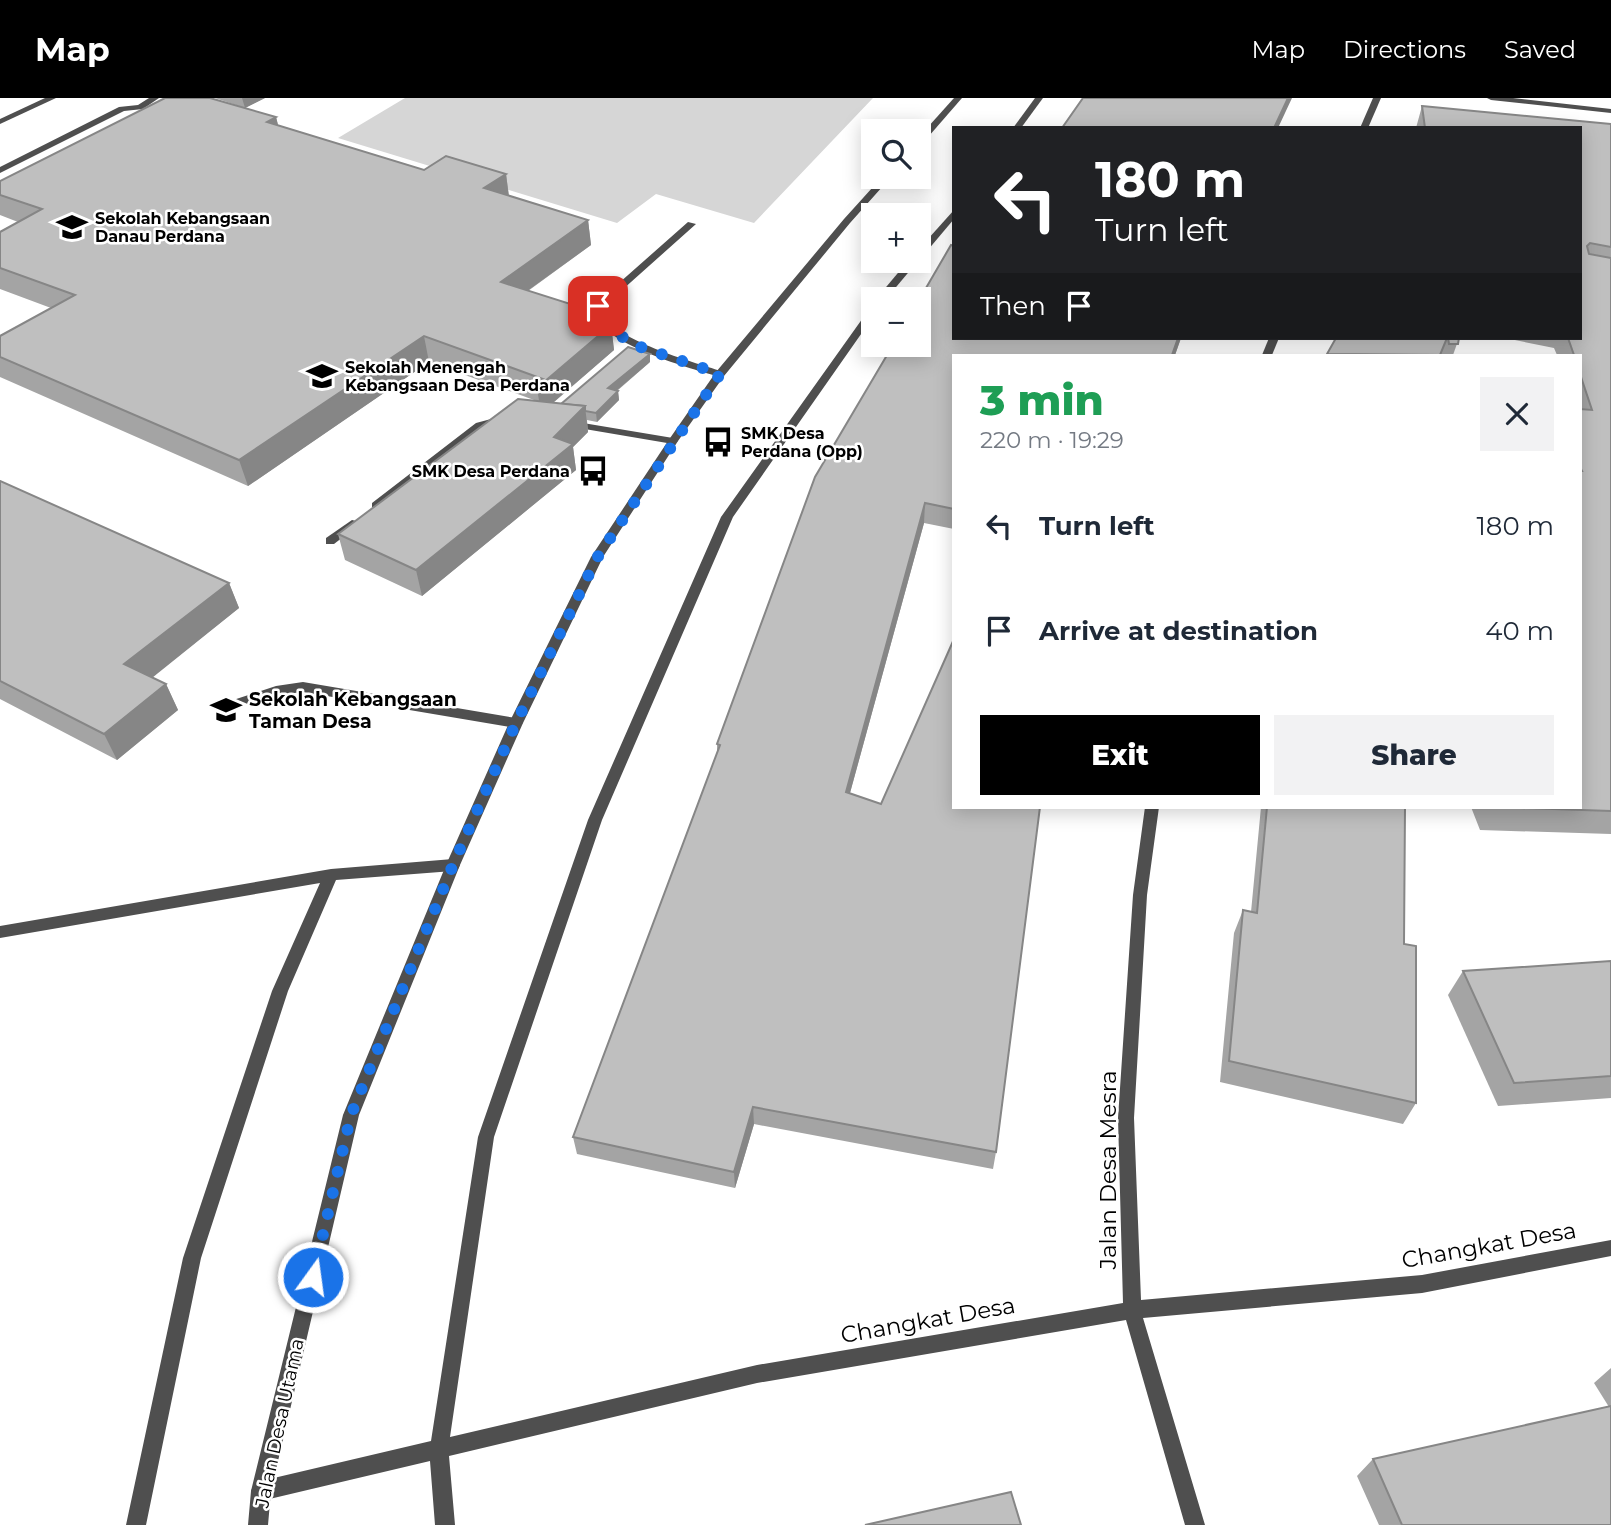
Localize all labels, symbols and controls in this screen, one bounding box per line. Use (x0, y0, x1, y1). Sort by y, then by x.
text: Map (35, 29, 110, 69)
text: Map (1252, 35, 1305, 64)
text: Directions (1343, 35, 1466, 64)
text: Saved (1504, 35, 1576, 64)
map controls (861, 119, 931, 357)
button: search (861, 119, 931, 189)
text: 180 m (1095, 150, 1245, 209)
icon: left (980, 154, 1071, 245)
button: + (861, 203, 931, 273)
place label: Sekolah Kebangsaan Danau Perdana (95, 209, 270, 246)
school or university icon: Sekolah Kebangsaan Danau Perdana (55, 210, 89, 244)
text: Turn left (1095, 210, 1229, 249)
pin (568, 276, 628, 336)
icon: arrive (579, 287, 617, 325)
button: − (861, 287, 931, 357)
icon: arrive (1060, 287, 1098, 325)
text: Then (980, 290, 1046, 322)
place label: Sekolah Menengah Kebangsaan Desa Perdana (345, 358, 570, 395)
school or university icon: Sekolah Menengah Kebangsaan Desa Perdana (305, 359, 339, 393)
text: 3 min (980, 374, 1104, 426)
button: close (1480, 377, 1554, 451)
place label: SMK Desa Perdana (Opp) (741, 424, 863, 461)
bus stop icon: SMK Desa Perdana (Opp) (701, 425, 735, 459)
text: 220 m · 19:29 (980, 426, 1124, 454)
bus stop icon: SMK Desa Perdana (576, 454, 610, 488)
place label: SMK Desa Perdana (412, 462, 570, 481)
icon: left (980, 507, 1018, 545)
text: Turn left (1039, 510, 1155, 542)
text: 180 m (1476, 510, 1554, 542)
icon: arrive (980, 612, 1018, 650)
text: Arrive at destination (1039, 615, 1318, 647)
text: 40 m (1485, 615, 1554, 647)
place label: Sekolah Kebangsaan Taman Desa (249, 688, 457, 733)
school or university icon: Sekolah Kebangsaan Taman Desa (209, 693, 243, 727)
button: Exit (980, 715, 1260, 795)
button: Share (1274, 715, 1554, 795)
street label: Jalan Desa Mesra (1094, 1070, 1122, 1271)
street label: Changkat Desa (1399, 1216, 1579, 1274)
position arrow (276, 1240, 350, 1314)
street label: Changkat Desa (838, 1291, 1018, 1349)
street label: Jalan Desa Utama (250, 1336, 309, 1511)

